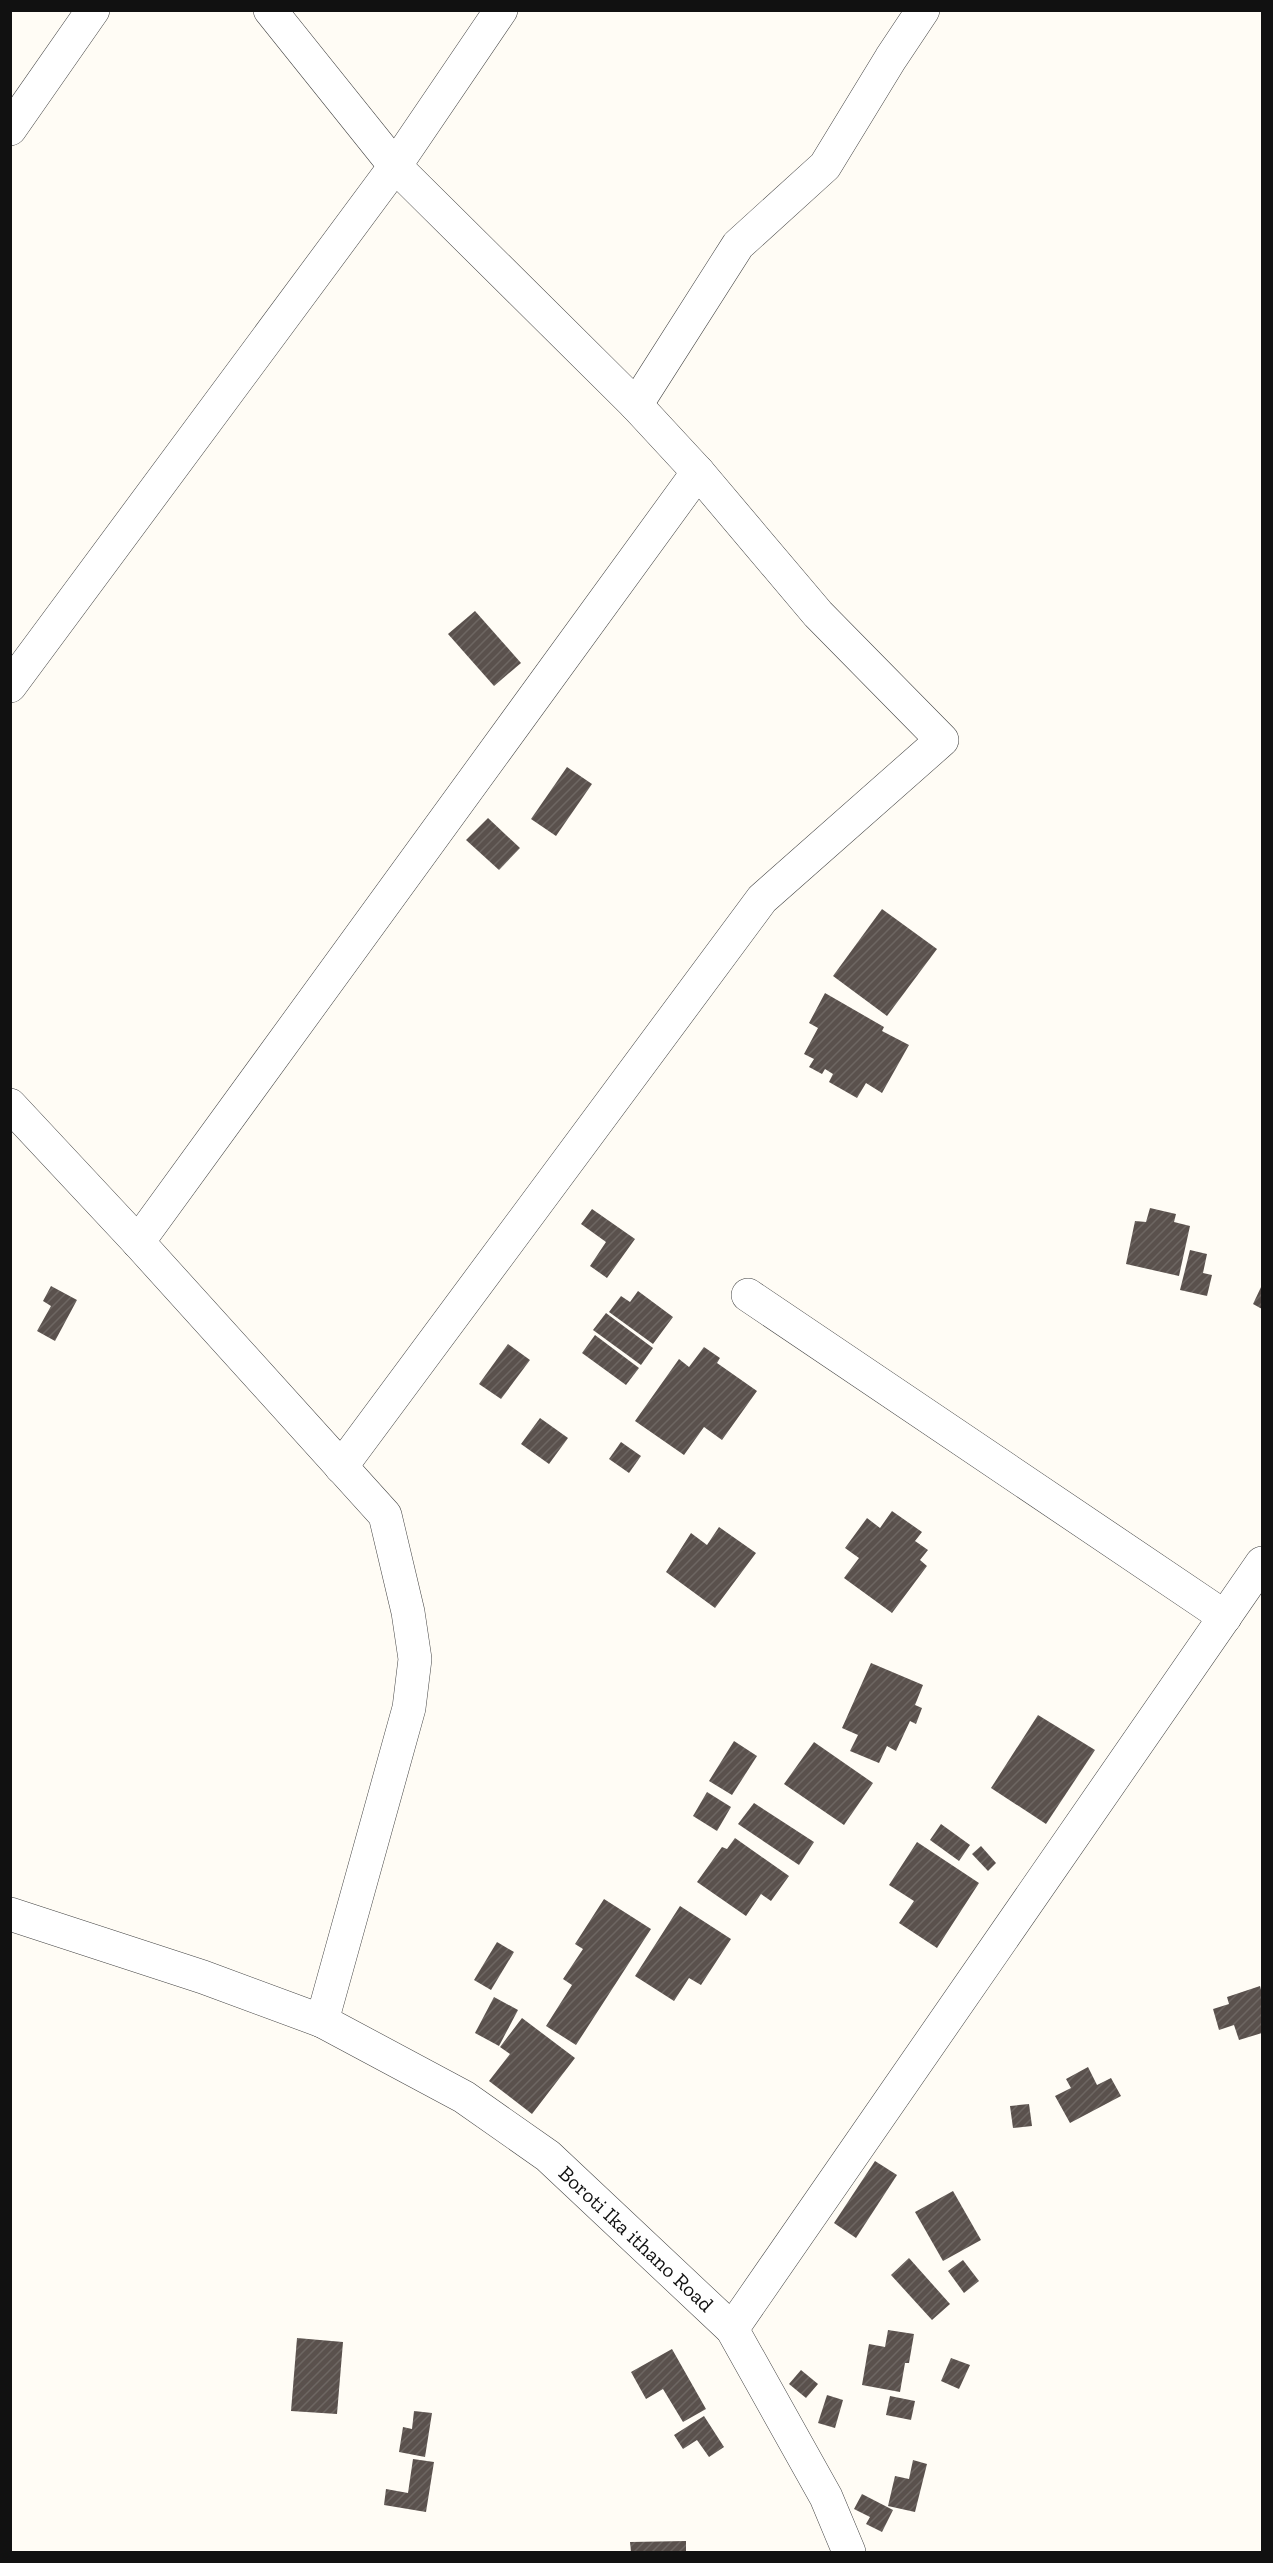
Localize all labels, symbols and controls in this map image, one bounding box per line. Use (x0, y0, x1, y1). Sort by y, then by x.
street label: Boroti Ika ithano Road (554, 2160, 719, 2317)

